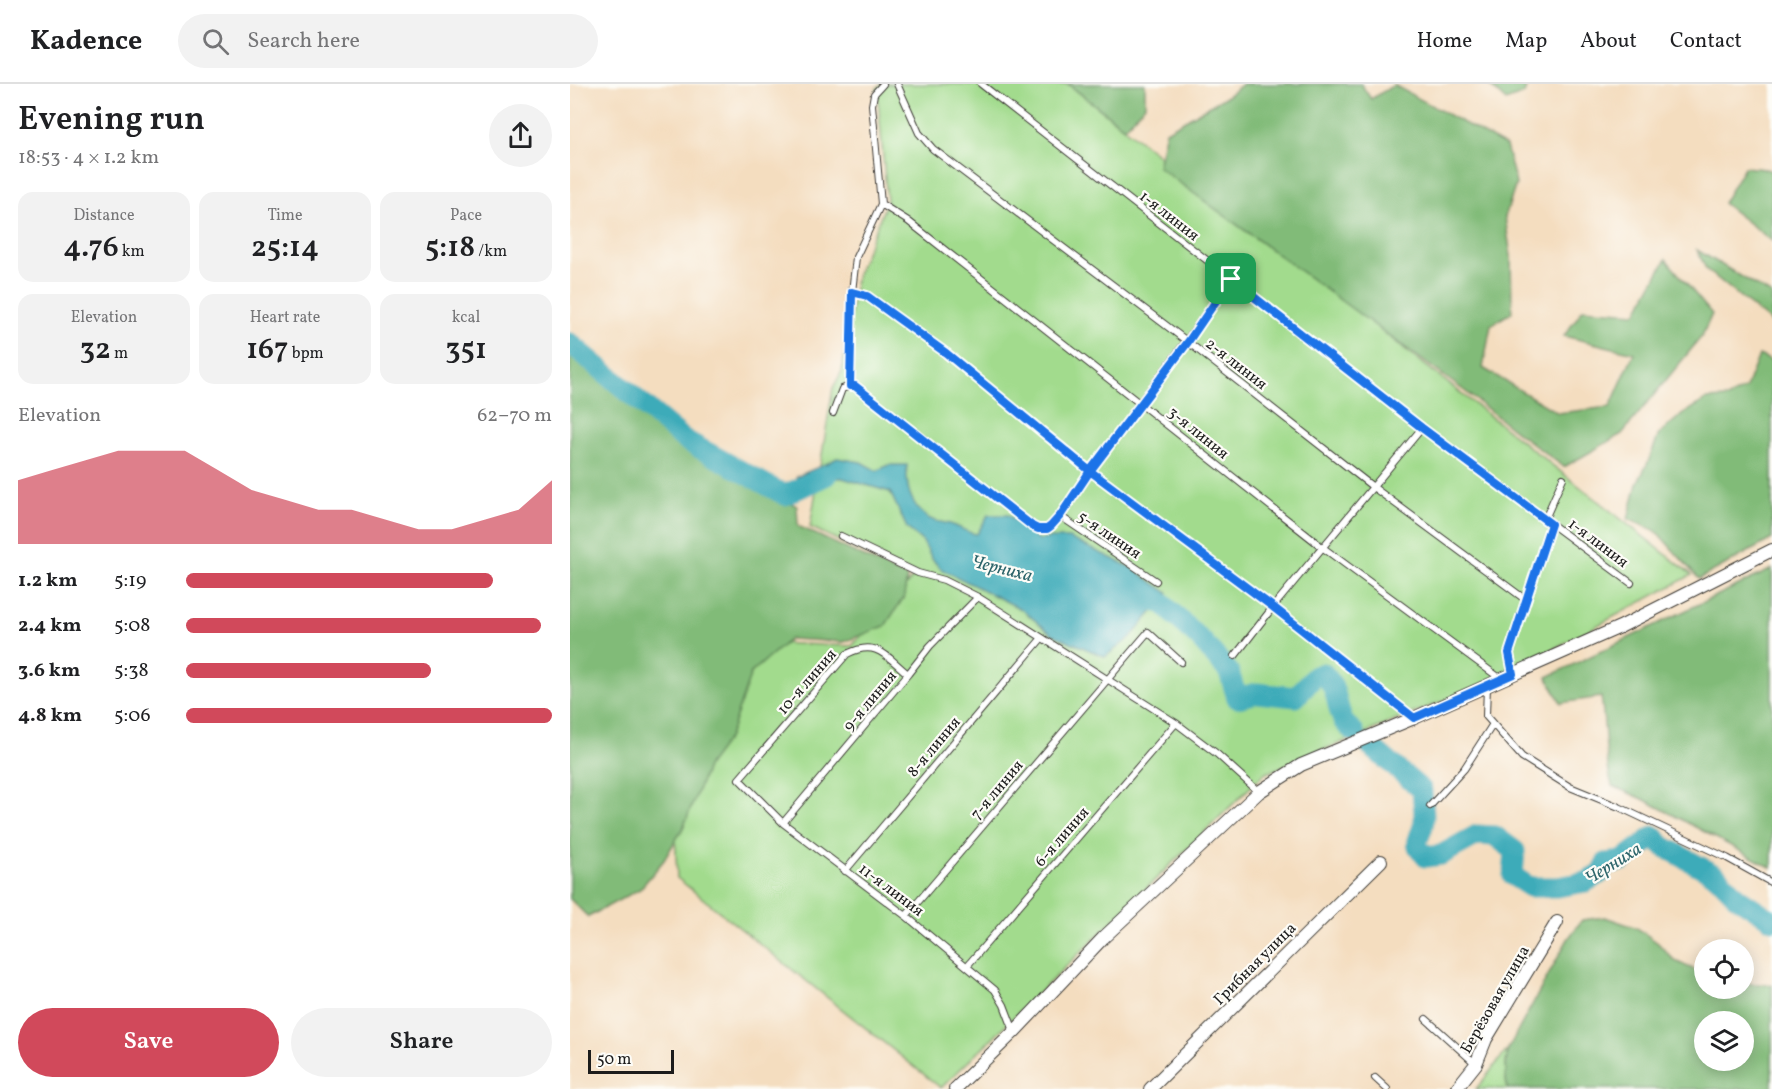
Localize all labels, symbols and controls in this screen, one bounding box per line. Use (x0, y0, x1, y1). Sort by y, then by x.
search box (178, 14, 598, 68)
text: Kadence (30, 22, 142, 61)
icon: search (199, 25, 232, 58)
text: Search here (247, 26, 360, 57)
text: Home (1417, 27, 1472, 56)
text: Map (1505, 27, 1547, 56)
text: About (1580, 27, 1637, 56)
text: Contact (1670, 27, 1742, 56)
text: Evening run (18, 98, 205, 144)
button: share (489, 104, 552, 167)
text: 18:53 · 4 × 1.2 km (18, 144, 159, 172)
street label: 1-я линия (1134, 186, 1203, 247)
text: Distance (73, 205, 135, 227)
text: Time (267, 205, 303, 227)
text: Pace (450, 205, 482, 227)
text: 4.76 (63, 227, 119, 269)
text: 25:14 (251, 227, 319, 269)
text: 5:18 (425, 227, 475, 269)
text: km (119, 241, 145, 263)
text: /km (475, 241, 507, 263)
pin (1205, 253, 1256, 304)
icon: arrive (1214, 262, 1247, 295)
text: Elevation (71, 307, 137, 329)
text: Heart rate (250, 307, 320, 329)
text: kcal (452, 307, 480, 329)
text: 32 (80, 329, 111, 371)
text: 167 (246, 329, 289, 371)
text: 351 (445, 329, 487, 371)
street label: 2-я линия (1200, 333, 1271, 396)
text: m (111, 343, 128, 365)
text: bpm (289, 343, 324, 365)
text: Elevation (18, 402, 101, 430)
text: 62–70 m (477, 402, 552, 430)
street label: 3-я линия (1163, 402, 1233, 465)
street label: 5-я линия (1073, 506, 1145, 565)
street label: 1-я линия (1563, 514, 1632, 574)
water label: Черниха (968, 550, 1035, 589)
text: 1.2 km (18, 567, 78, 595)
text: 5:19 (114, 567, 146, 595)
text: 2.4 km (18, 612, 82, 640)
text: 5:08 (114, 612, 151, 640)
street label: 10-я линия (773, 645, 842, 720)
text: 3.6 km (18, 657, 80, 685)
text: 5:38 (114, 657, 149, 685)
street label: 9-я линия (839, 666, 903, 736)
text: 4.8 km (18, 702, 82, 730)
text: 5:06 (114, 702, 151, 730)
street label: 8-я линия (903, 712, 966, 782)
street label: 7-я линия (966, 756, 1029, 825)
street label: 6-я линия (1030, 803, 1095, 872)
water label: Черниха (1581, 837, 1647, 891)
street label: 11-я линия (854, 859, 928, 922)
street label: Грибная улица (1209, 918, 1302, 1011)
map controls (1694, 939, 1754, 1071)
button: locate (1694, 939, 1754, 999)
street label: Берёзовая улица (1456, 942, 1536, 1058)
button: Save (18, 1008, 279, 1077)
button: Share (291, 1008, 552, 1077)
button: layers (1694, 1011, 1754, 1071)
scale bar (588, 1047, 674, 1074)
text: 50 m (597, 1049, 631, 1071)

